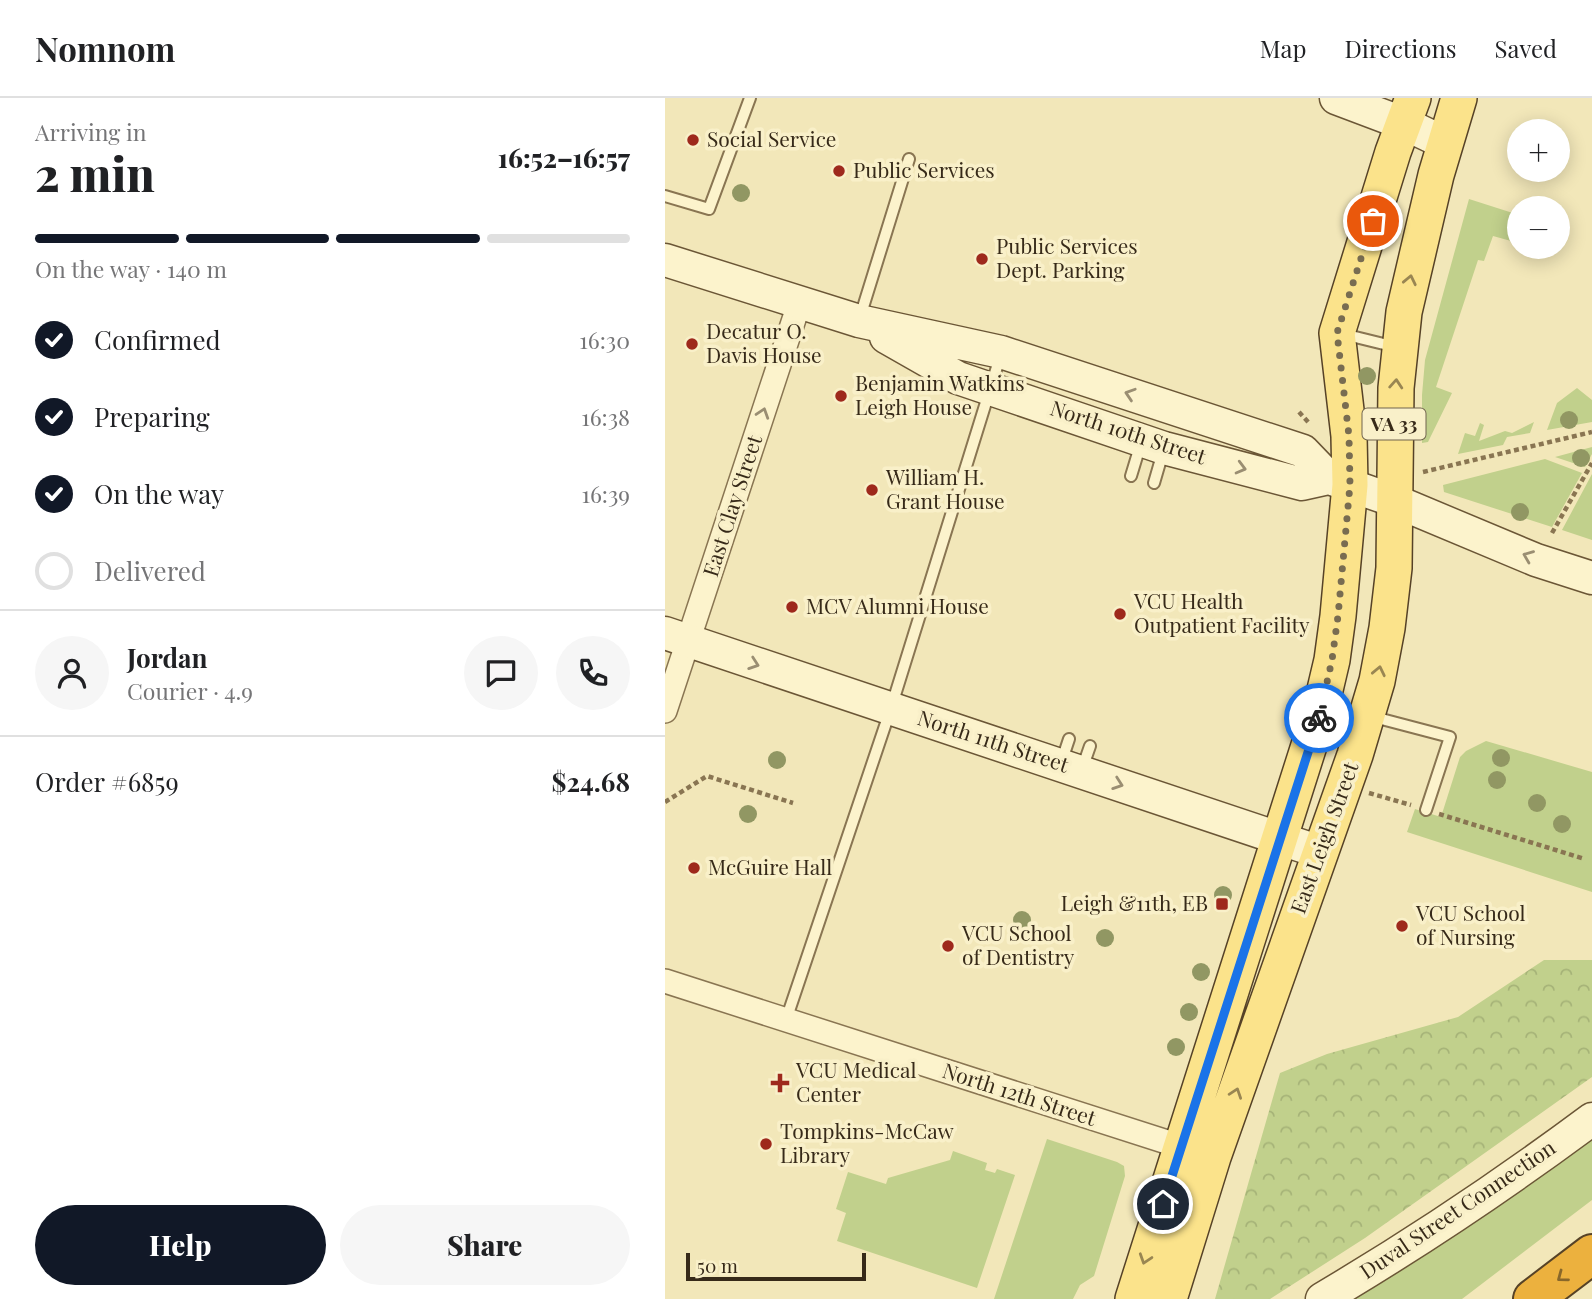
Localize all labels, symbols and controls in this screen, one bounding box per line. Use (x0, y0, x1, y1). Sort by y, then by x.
text: Nomnom (35, 26, 175, 70)
text: Map (1260, 32, 1306, 64)
text: Directions (1344, 32, 1457, 64)
text: Saved (1495, 32, 1557, 64)
text: Arriving in (35, 116, 147, 147)
map controls (1507, 119, 1570, 259)
button: + (1507, 119, 1570, 182)
place label: Social Service (707, 124, 836, 152)
marker: Social Service (685, 132, 701, 148)
text: 16:52–16:57 (498, 140, 630, 175)
text: 2 min (35, 142, 155, 204)
place label: Public Services (853, 155, 995, 183)
marker: Public Services (831, 163, 847, 179)
pin (1343, 191, 1403, 251)
button: − (1507, 196, 1570, 259)
icon: bag (1354, 202, 1392, 240)
place label: Public Services Dept. Parking (996, 231, 1138, 283)
marker: Public Services Dept. Parking (974, 251, 990, 267)
text: On the way · 140 m (35, 253, 227, 284)
one-way arrow (1402, 274, 1417, 286)
place label: Decatur O. Davis House (706, 316, 822, 368)
icon: check (35, 321, 73, 359)
text: Confirmed (94, 322, 221, 357)
text: 16:30 (579, 324, 630, 355)
marker: Decatur O. Davis House (684, 336, 700, 352)
place label: Benjamin Watkins Leigh House (855, 368, 1025, 420)
one-way arrow (1388, 378, 1403, 389)
marker: Benjamin Watkins Leigh House (833, 388, 849, 404)
one-way arrow (1125, 388, 1137, 402)
street label: North 10th Street (1047, 393, 1211, 470)
icon: check (35, 398, 73, 436)
text: Preparing (94, 399, 210, 434)
text: 16:38 (581, 401, 630, 432)
one-way arrow (755, 407, 770, 419)
road number: VA 33 (1363, 408, 1425, 440)
street label: East Clay Street (695, 430, 767, 580)
one-way arrow (1235, 460, 1247, 474)
place label: William H. Grant House (885, 462, 1005, 514)
icon: check (35, 475, 73, 513)
text: On the way (94, 476, 224, 511)
text: 16:39 (581, 478, 630, 509)
marker: William H. Grant House (864, 482, 880, 498)
one-way arrow (1522, 550, 1535, 564)
text: Delivered (94, 553, 206, 588)
place label: VCU Health Outpatient Facility (1133, 586, 1310, 638)
place label: MCV Alumni House (806, 591, 989, 619)
marker: MCV Alumni House (784, 599, 800, 615)
marker: VCU Health Outpatient Facility (1112, 606, 1128, 622)
button: person (35, 636, 109, 710)
button: chat (464, 636, 538, 710)
button: phone (556, 636, 630, 710)
text: Jordan (127, 640, 207, 675)
one-way arrow (747, 656, 759, 670)
one-way arrow (1371, 665, 1385, 677)
text: Courier · 4.9 (127, 675, 253, 706)
courier (1284, 683, 1354, 753)
icon: bike (1300, 699, 1338, 737)
street label: North 11th Street (915, 702, 1073, 778)
street label: East Leigh Street (1283, 757, 1364, 917)
text: Order #6859 (35, 764, 179, 799)
text: $24.68 (552, 764, 630, 799)
one-way arrow (1112, 776, 1124, 790)
place label: McGuire Hall (708, 852, 832, 880)
marker: McGuire Hall (686, 860, 702, 876)
place label: Leigh &11th, EB (1061, 888, 1208, 916)
marker: Leigh &11th, EB (1214, 896, 1230, 912)
place label: VCU School of Nursing (1415, 898, 1526, 950)
place label: VCU School of Dentistry (961, 918, 1075, 970)
marker: VCU School of Nursing (1394, 918, 1410, 934)
marker: VCU School of Dentistry (940, 938, 956, 954)
place label: VCU Medical Center (795, 1055, 916, 1107)
street label: North 12th Street (939, 1055, 1100, 1131)
marker: VCU Medical Center (770, 1073, 790, 1093)
one-way arrow (1228, 1087, 1242, 1099)
place label: Tompkins-McCaw Library (780, 1116, 955, 1168)
street label: Duval Street Connection (1354, 1132, 1560, 1284)
marker: Tompkins-McCaw Library (758, 1136, 774, 1152)
pin (1133, 1174, 1193, 1234)
icon: home (1144, 1185, 1182, 1223)
button: Help (35, 1205, 326, 1285)
button: Share (340, 1205, 630, 1285)
scale bar (686, 1250, 866, 1282)
text: 50 m (697, 1252, 738, 1278)
one-way arrow (1139, 1252, 1154, 1264)
one-way arrow (1558, 1268, 1570, 1281)

